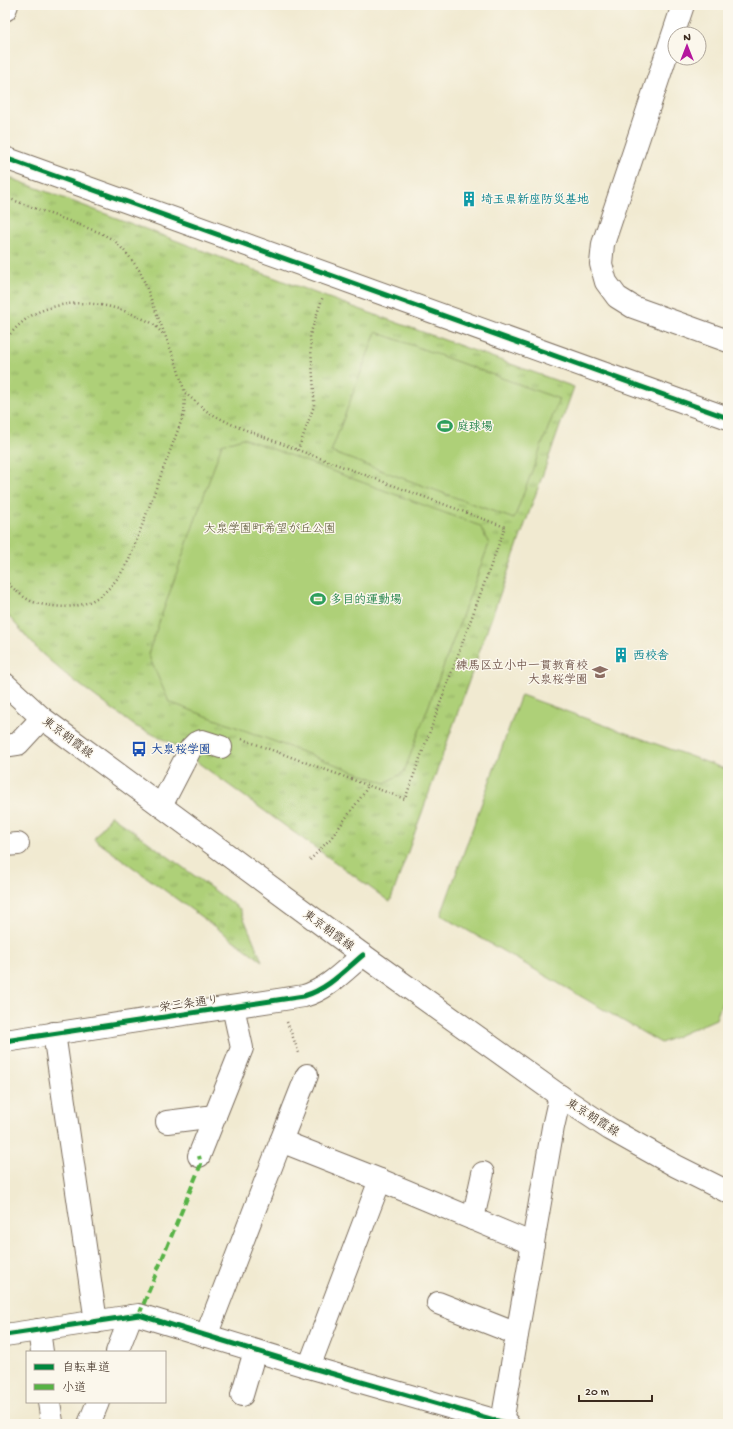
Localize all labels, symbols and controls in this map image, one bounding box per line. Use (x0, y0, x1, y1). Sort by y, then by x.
north arrow (667, 26, 707, 66)
text: N (683, 32, 691, 44)
building icon: 埼玉県新座防災基地 (460, 190, 478, 208)
place label: 埼玉県新座防災基地 (481, 193, 589, 208)
sports icon: 庭球場 (436, 417, 454, 435)
place label: 庭球場 (457, 420, 493, 435)
park label: 大泉学園町希望が丘公園 (204, 522, 336, 537)
sports icon: 多目的運動場 (309, 590, 327, 608)
place label: 多目的運動場 (330, 593, 402, 608)
building icon: 西校舎 (612, 646, 630, 664)
place label: 西校舎 (633, 649, 669, 664)
place label: 練馬区立小中一貫教育校 大泉桜学園 (456, 659, 588, 688)
school or university icon: 練馬区立小中一貫教育校 大泉桜学園 (591, 663, 609, 681)
street label: 東京朝霞線 (39, 714, 96, 762)
bus stop icon: 大泉桜学園 (130, 740, 148, 758)
place label: 大泉桜学園 (151, 743, 211, 758)
street label: 東京朝霞線 (299, 908, 357, 955)
street label: 栄三条通り (158, 993, 220, 1016)
street label: 東京朝霞線 (563, 1096, 622, 1141)
legend (26, 1351, 166, 1403)
text: 自転車道 (62, 1361, 110, 1376)
scale bar (579, 1377, 652, 1403)
text: 小道 (62, 1381, 86, 1396)
text: 20 m (585, 1386, 610, 1400)

